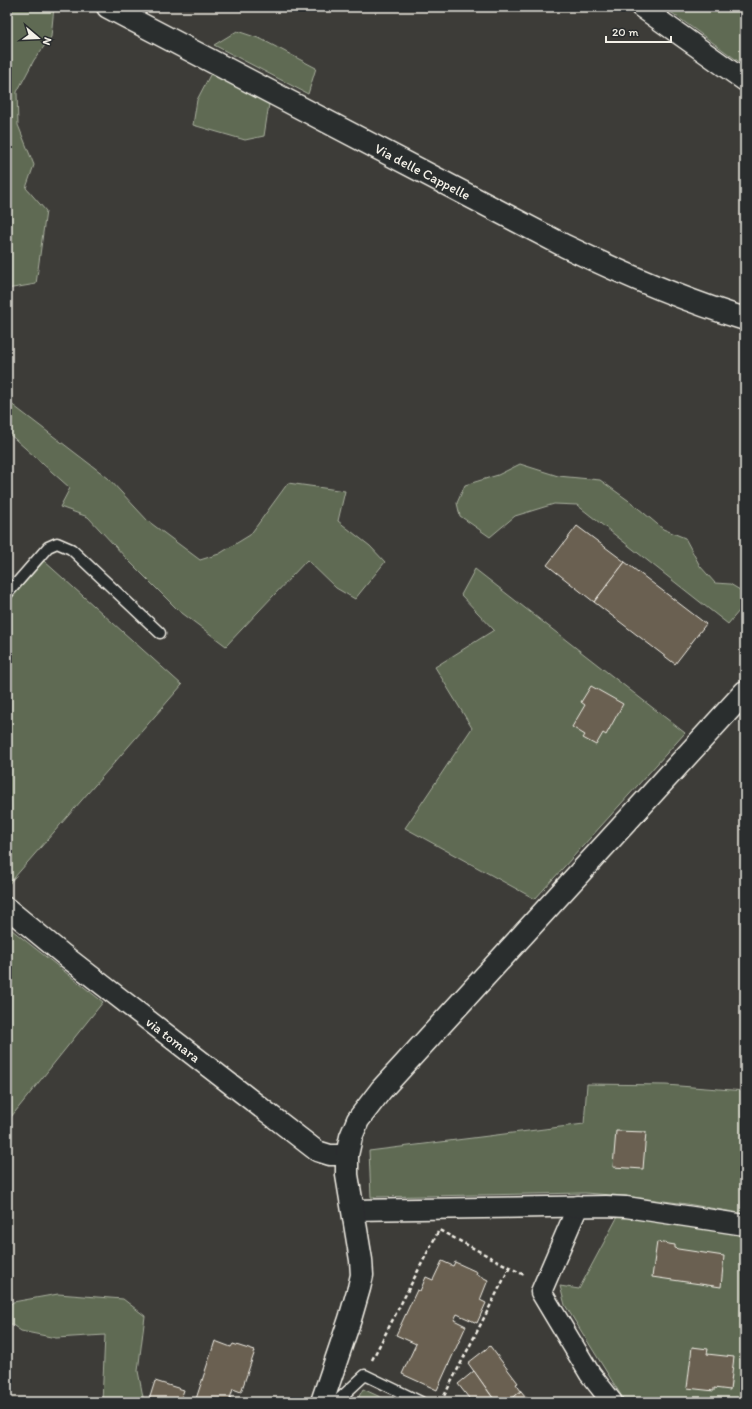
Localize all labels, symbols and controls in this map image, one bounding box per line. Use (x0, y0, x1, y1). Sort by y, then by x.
north arrow (18, 18, 58, 58)
scale bar (606, 18, 671, 44)
text: 20 m (612, 25, 639, 39)
text: N (40, 35, 54, 47)
street label: Via delle Cappelle (372, 140, 473, 204)
street label: via tomara (142, 1014, 203, 1066)

